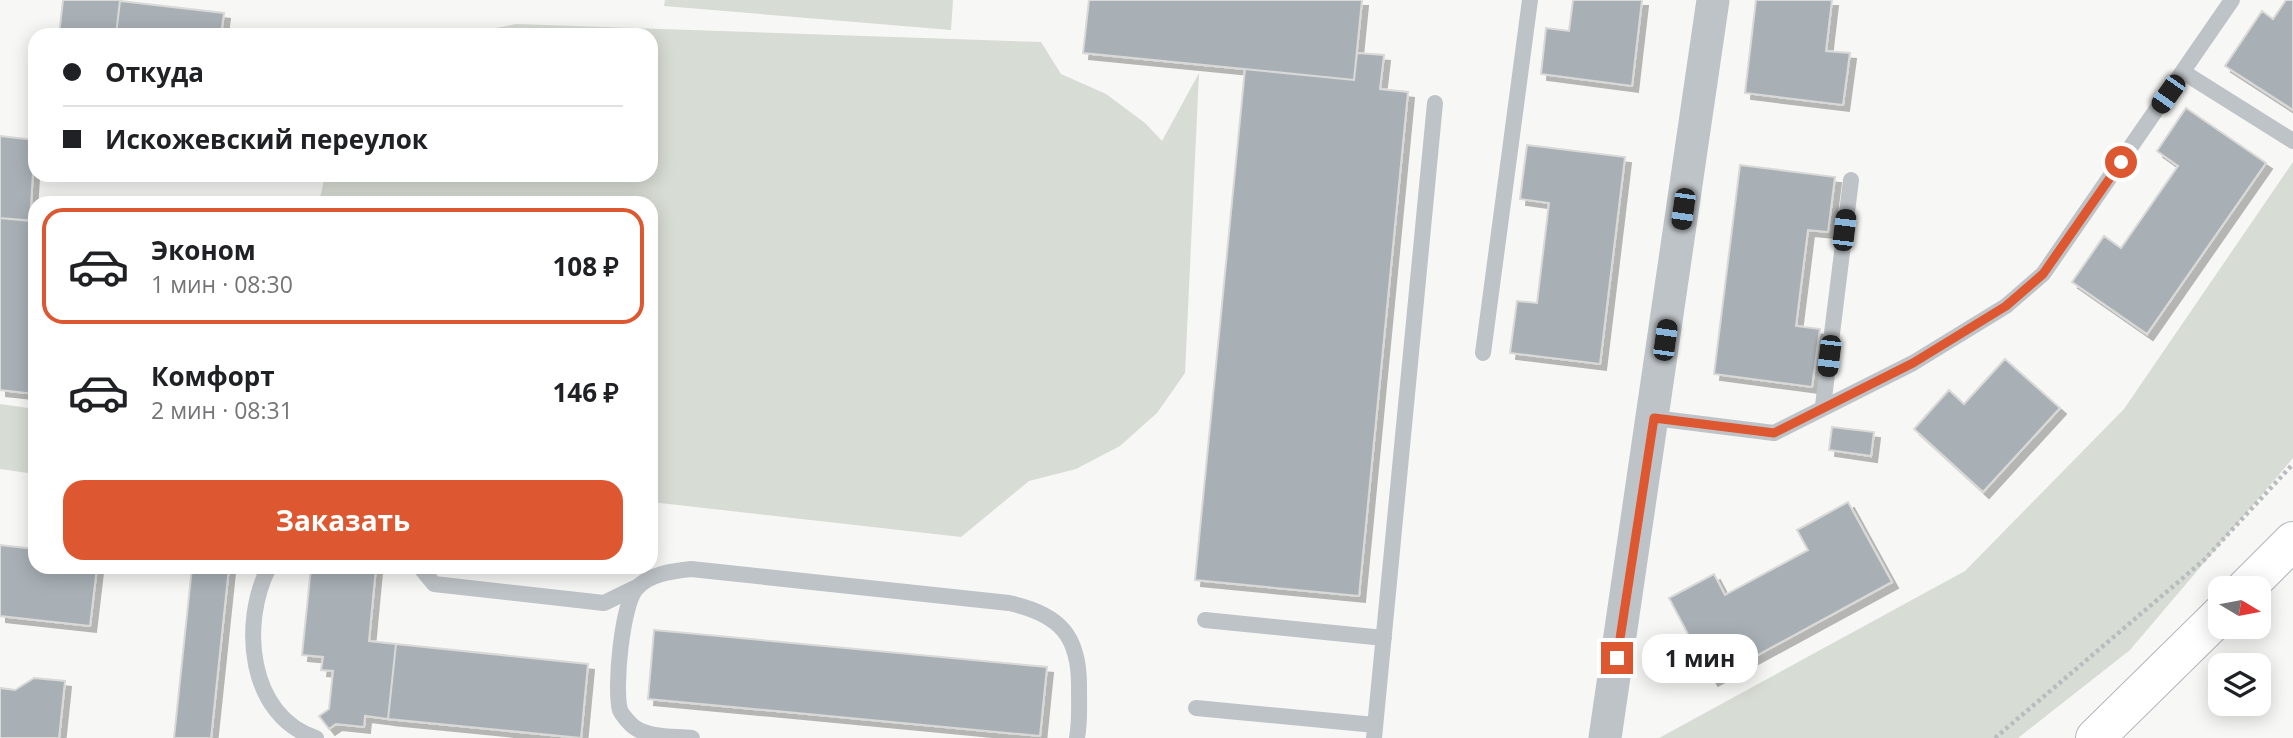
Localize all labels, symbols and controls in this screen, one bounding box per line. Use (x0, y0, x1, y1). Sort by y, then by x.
text: Откуда (105, 54, 204, 90)
car (2148, 71, 2189, 117)
text: Искожевский переулок (105, 121, 428, 157)
route start (2105, 146, 2137, 178)
car (1670, 187, 1697, 231)
car (1832, 208, 1857, 252)
text: Эконом (151, 232, 256, 268)
icon: car (67, 235, 130, 298)
text: 108 ₽ (553, 248, 619, 284)
text: 1 мин · 08:30 (151, 268, 293, 300)
car (1652, 318, 1679, 362)
car (1817, 334, 1842, 378)
text: Комфорт (151, 358, 275, 394)
icon: car (67, 361, 130, 424)
text: 146 ₽ (553, 374, 619, 410)
text: 2 мин · 08:31 (151, 394, 293, 426)
button: Заказать (63, 480, 623, 560)
north arrow (2208, 576, 2272, 639)
map controls (2208, 576, 2271, 716)
callout: 1 мин (1642, 634, 1757, 682)
route end (1601, 642, 1633, 674)
text: 1 мин (1665, 642, 1735, 674)
button: layers (2208, 653, 2271, 716)

